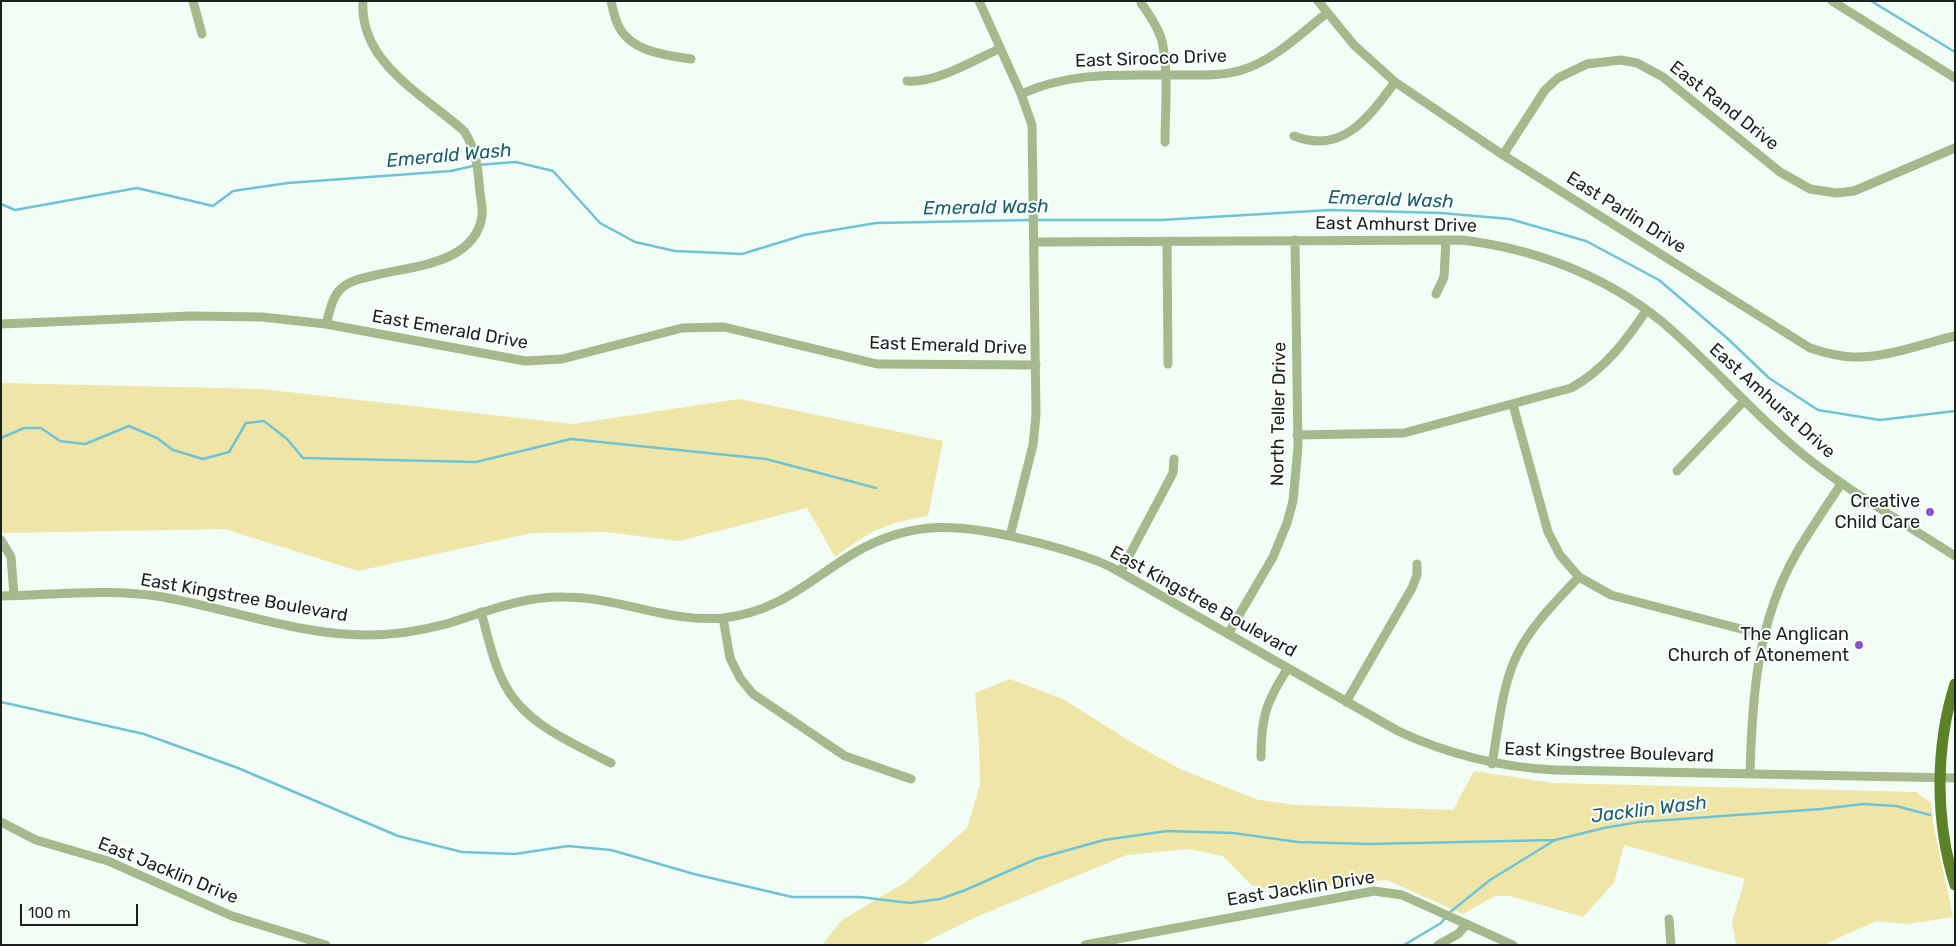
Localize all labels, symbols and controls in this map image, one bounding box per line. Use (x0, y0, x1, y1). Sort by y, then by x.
street label: East Sirocco Drive (1075, 46, 1227, 72)
street label: East Rand Drive (1665, 57, 1783, 155)
water label: Emerald Wash (385, 139, 513, 173)
street label: East Parlin Drive (1562, 168, 1690, 258)
water label: Emerald Wash (1328, 186, 1454, 214)
water label: Emerald Wash (923, 196, 1049, 220)
street label: East Amhurst Drive (1315, 213, 1477, 237)
street label: East Emerald Drive (370, 306, 530, 354)
street label: East Emerald Drive (869, 332, 1027, 360)
street label: East Amhurst Drive (1705, 339, 1839, 463)
street label: North Teller Drive (1267, 342, 1291, 486)
place label: Creative Child Care (1835, 491, 1920, 534)
marker: Creative Child Care (1924, 506, 1936, 518)
street label: East Kingstree Boulevard (1106, 542, 1300, 662)
street label: East Kingstree Boulevard (139, 569, 349, 627)
place label: The Anglican Church of Atonement (1668, 624, 1849, 666)
marker: The Anglican Church of Atonement (1853, 639, 1865, 651)
street label: East Kingstree Boulevard (1504, 739, 1714, 767)
water label: Jacklin Wash (1590, 792, 1708, 828)
street label: East Jacklin Drive (95, 833, 241, 909)
street label: East Jacklin Drive (1226, 867, 1376, 911)
scale bar (22, 894, 140, 926)
text: 100 m (28, 904, 70, 922)

